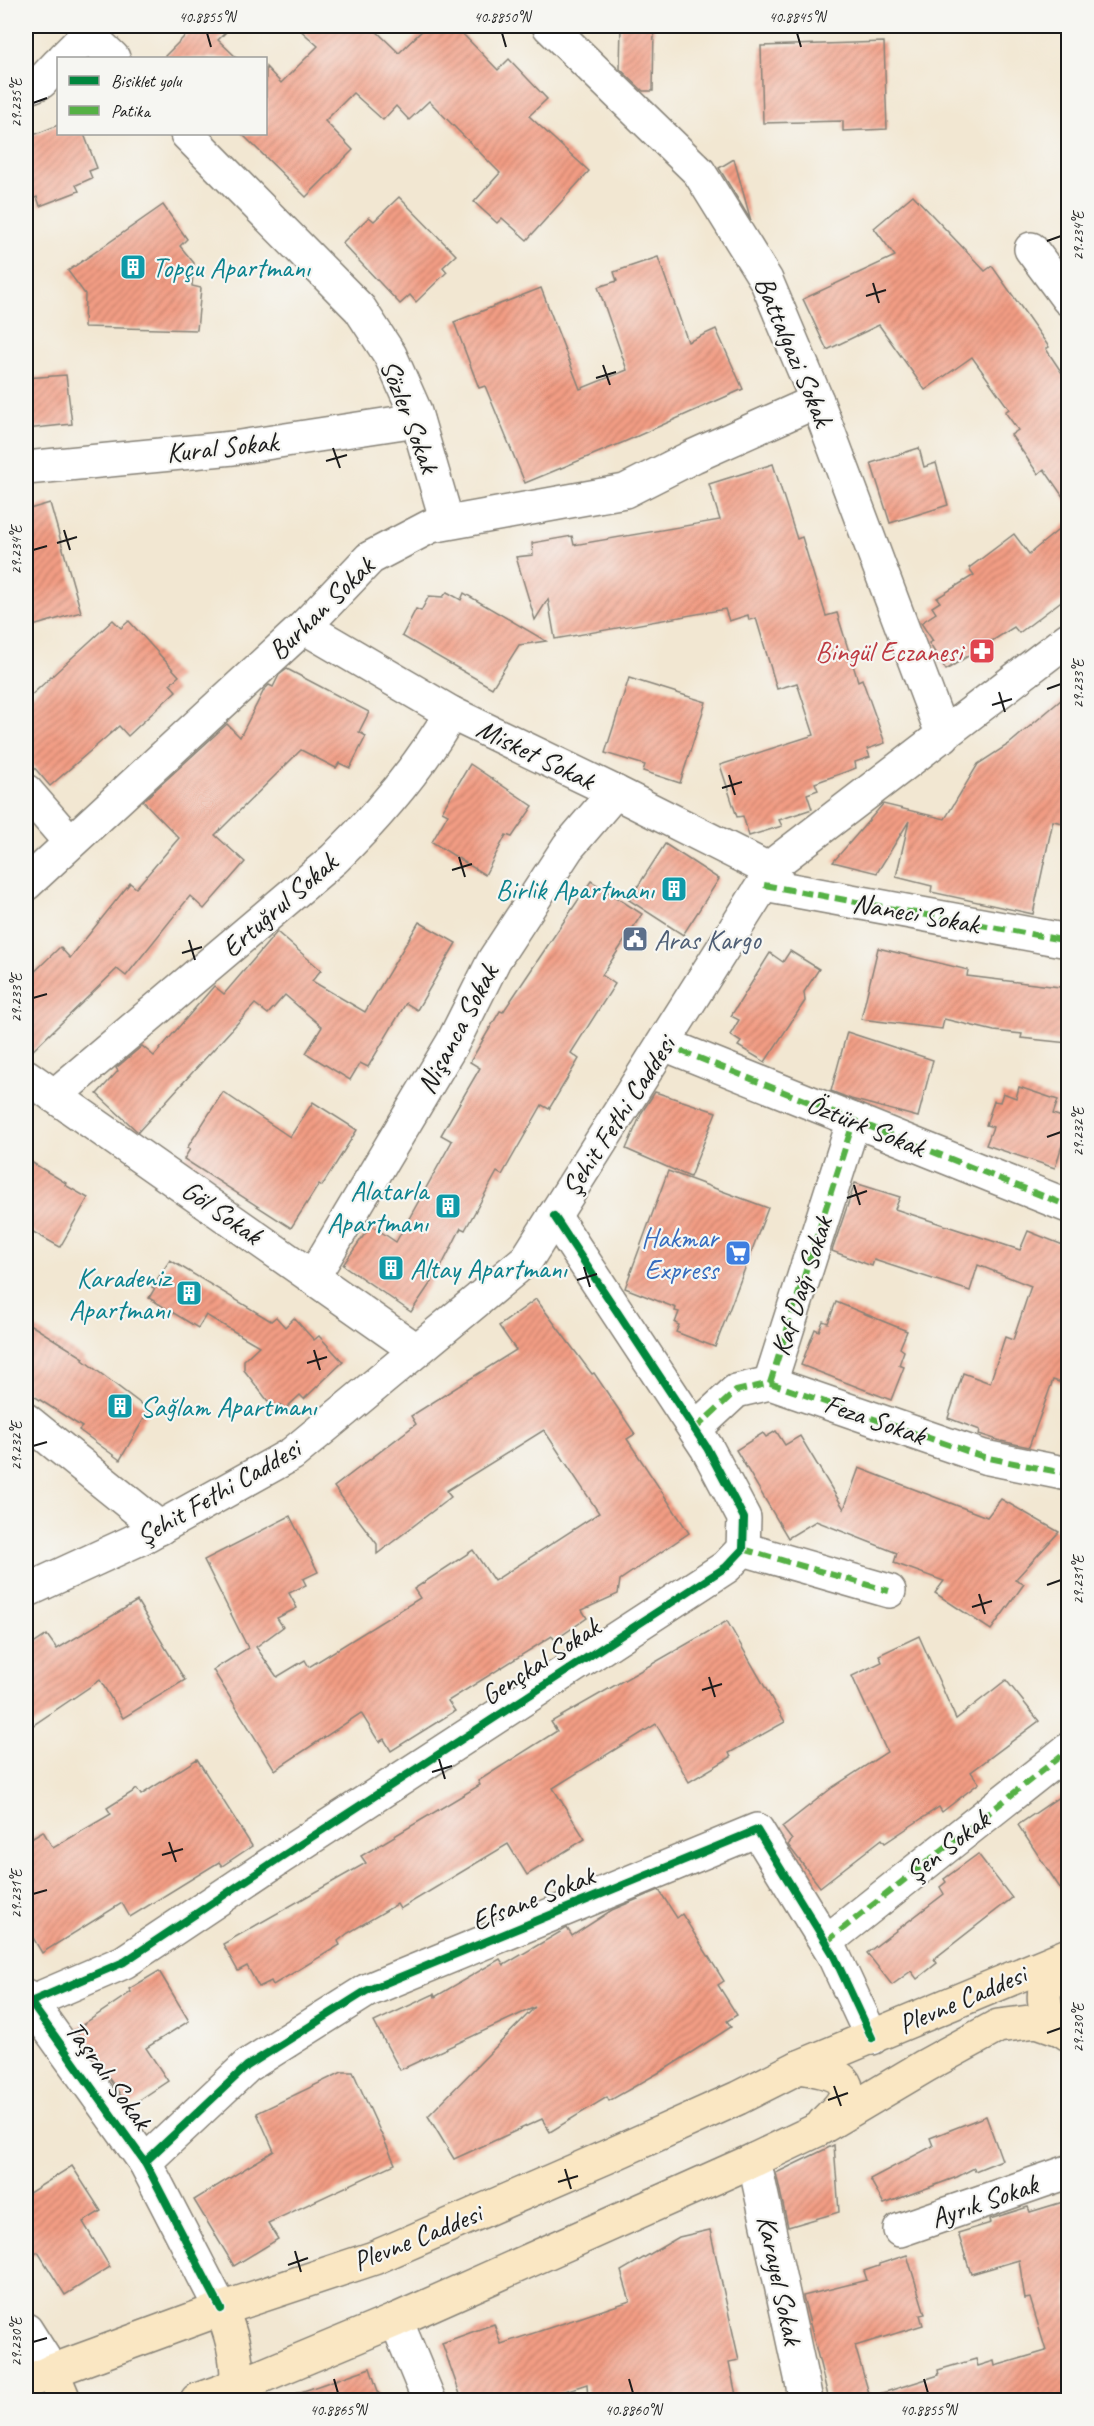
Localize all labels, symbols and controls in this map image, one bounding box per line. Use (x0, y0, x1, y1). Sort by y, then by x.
text: 40.8855°N (179, 8, 238, 27)
text: 40.8850°N (474, 8, 533, 27)
text: 40.8845°N (769, 8, 828, 27)
legend (57, 57, 267, 135)
text: Bisiklet yolu (111, 70, 183, 92)
text: 29.235°E (7, 76, 26, 127)
text: Patika (111, 100, 151, 122)
text: 29.234°E (1069, 209, 1088, 260)
place label: Topçu Apartmanı (152, 250, 312, 285)
building icon: Topçu Apartmanı (118, 252, 148, 282)
street label: Battalgazi Sokak (747, 271, 842, 434)
street label: Sözler Sokak (372, 354, 448, 479)
street label: Kural Sokak (165, 423, 282, 470)
text: 29.234°E (7, 523, 26, 574)
street label: Burhan Sokak (260, 547, 383, 667)
place label: Bingül Eczanesi (815, 634, 966, 669)
pharmacy icon: Bingül Eczanesi (967, 636, 997, 666)
text: 29.233°E (1069, 657, 1088, 708)
street label: Misket Sokak (471, 710, 602, 798)
street label: Ertuğrul Sokak (214, 843, 346, 965)
place label: Birlik Apartmanı (496, 872, 656, 907)
building icon: Birlik Apartmanı (659, 874, 689, 904)
street label: Naneci Sokak (850, 885, 985, 942)
place label: Aras Kargo (654, 922, 763, 957)
public building icon: Aras Kargo (620, 924, 650, 954)
street label: Nişanca Sokak (408, 956, 507, 1099)
text: 29.233°E (7, 971, 26, 1022)
street label: Şehit Fethi Caddesi (553, 1026, 685, 1203)
street label: Öztürk Sokak (802, 1085, 933, 1166)
text: 29.232°E (1069, 1105, 1088, 1156)
street label: Göl Sokak (175, 1172, 270, 1253)
place label: Alatarla Apartmanı (327, 1173, 431, 1240)
building icon: Alatarla Apartmanı (433, 1191, 463, 1221)
street label: Kaf Dağı Sokak (762, 1210, 840, 1360)
place label: Hakmar Express (641, 1220, 720, 1287)
supermarket icon: Hakmar Express (723, 1238, 753, 1268)
place label: Altay Apartmanı (410, 1251, 569, 1286)
building icon: Altay Apartmanı (376, 1253, 406, 1283)
place label: Karadeniz Apartmanı (69, 1260, 173, 1327)
building icon: Karadeniz Apartmanı (174, 1278, 204, 1308)
street label: Feza Sokak (820, 1385, 932, 1453)
place label: Sağlam Apartmanı (140, 1389, 318, 1424)
building icon: Sağlam Apartmanı (105, 1391, 135, 1421)
text: 29.232°E (7, 1419, 26, 1470)
street label: Şehit Fethi Caddesi (130, 1429, 310, 1553)
text: 29.231°E (1069, 1553, 1088, 1604)
street label: Gençkal Sokak (474, 1608, 608, 1712)
street label: Şen Sokak (898, 1801, 998, 1890)
street label: Efsane Sokak (466, 1857, 601, 1938)
text: 29.231°E (7, 1867, 26, 1918)
street label: Plevne Caddesi (893, 1955, 1035, 2042)
text: 29.230°E (1069, 2001, 1088, 2052)
street label: Taşralı Sokak (58, 2014, 161, 2138)
street label: Ayrık Sokak (926, 2166, 1044, 2236)
street label: Plevne Caddesi (348, 2194, 490, 2279)
street label: Karayel Sokak (749, 2212, 811, 2350)
text: 29.230°E (7, 2315, 26, 2366)
text: 40.8865°N (310, 2401, 369, 2420)
text: 40.8860°N (605, 2401, 664, 2420)
text: 40.8855°N (900, 2401, 959, 2420)

